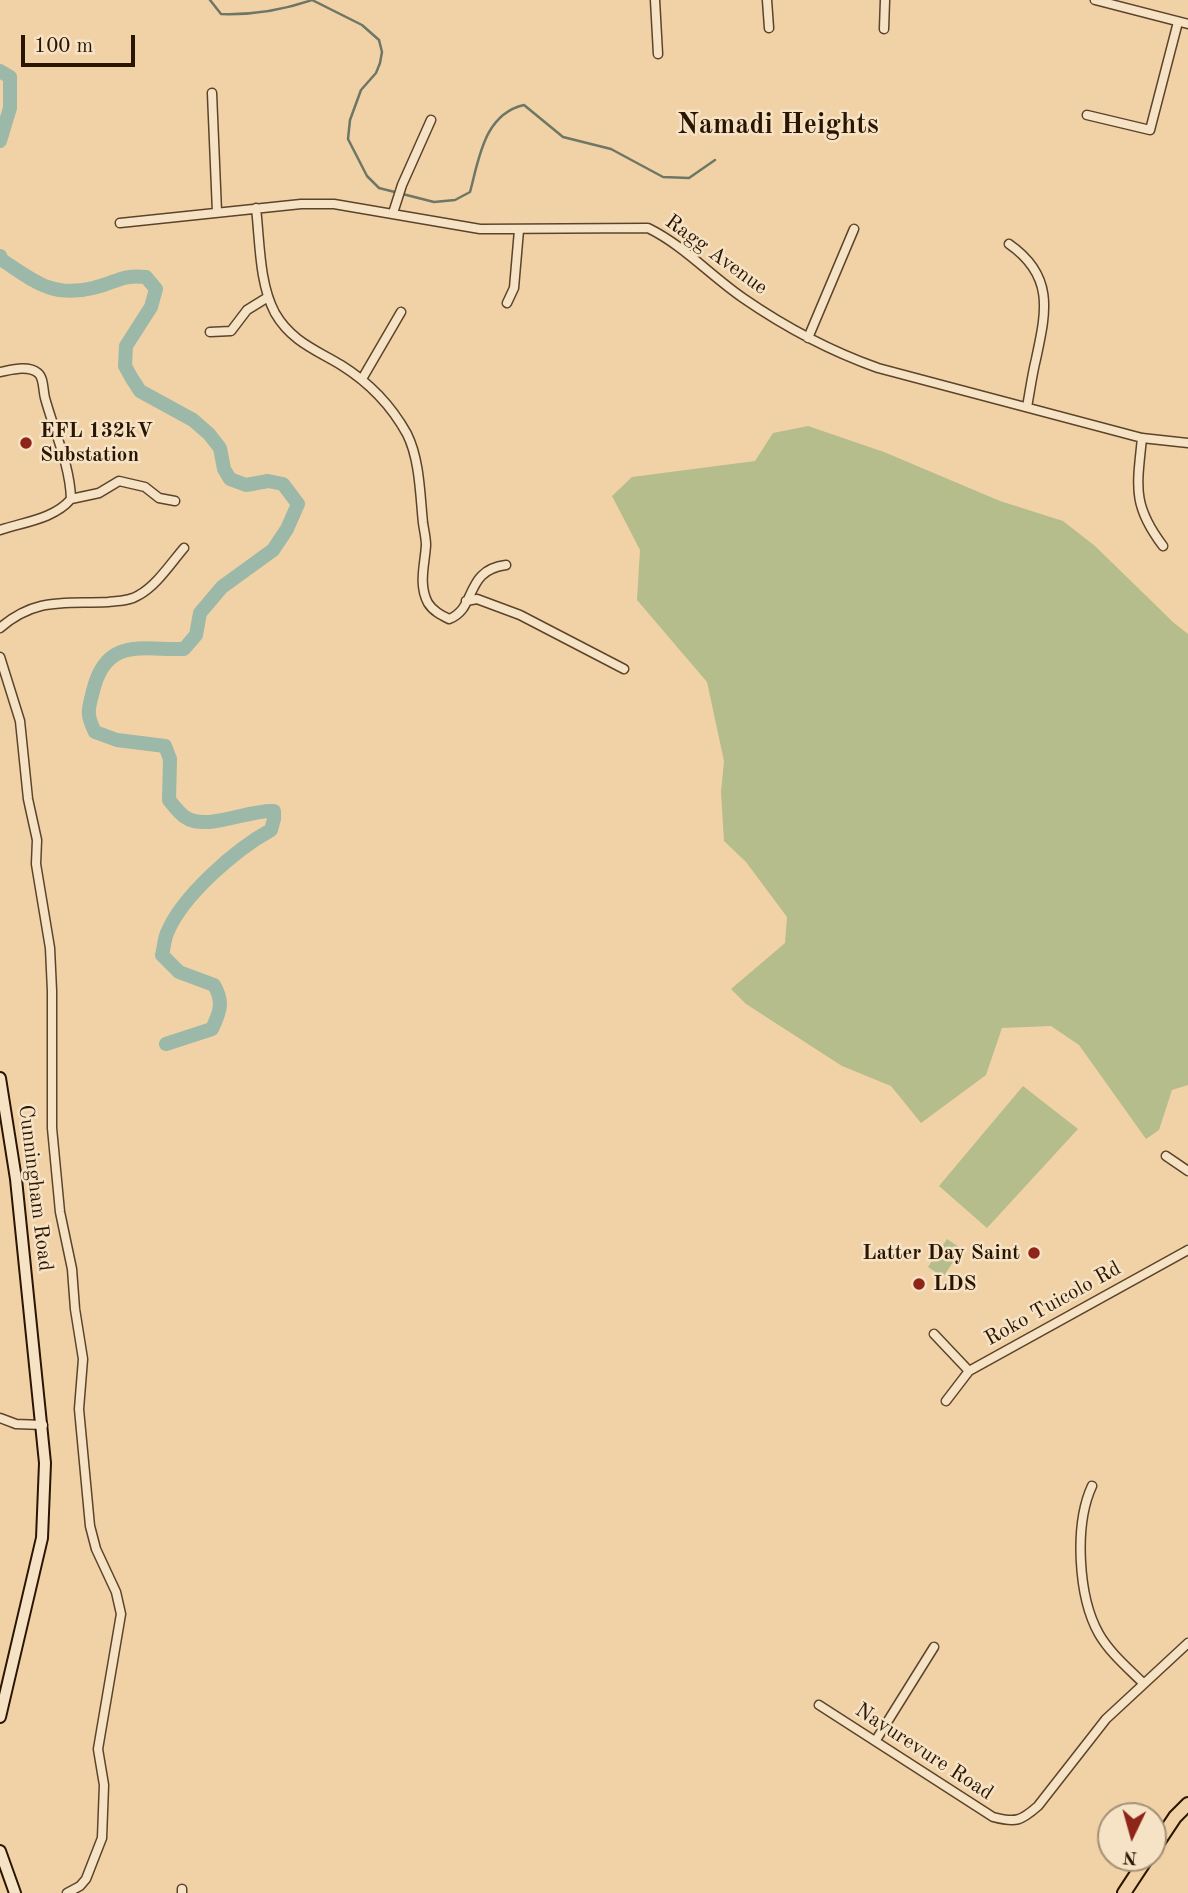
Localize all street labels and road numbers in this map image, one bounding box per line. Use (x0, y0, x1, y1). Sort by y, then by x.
street label: Ragg Avenue (660, 209, 772, 301)
street label: Cunningham Road (12, 1103, 58, 1273)
street label: Roko Tuicolo Rd (980, 1256, 1126, 1352)
street label: Navurevure Road (850, 1698, 998, 1806)

